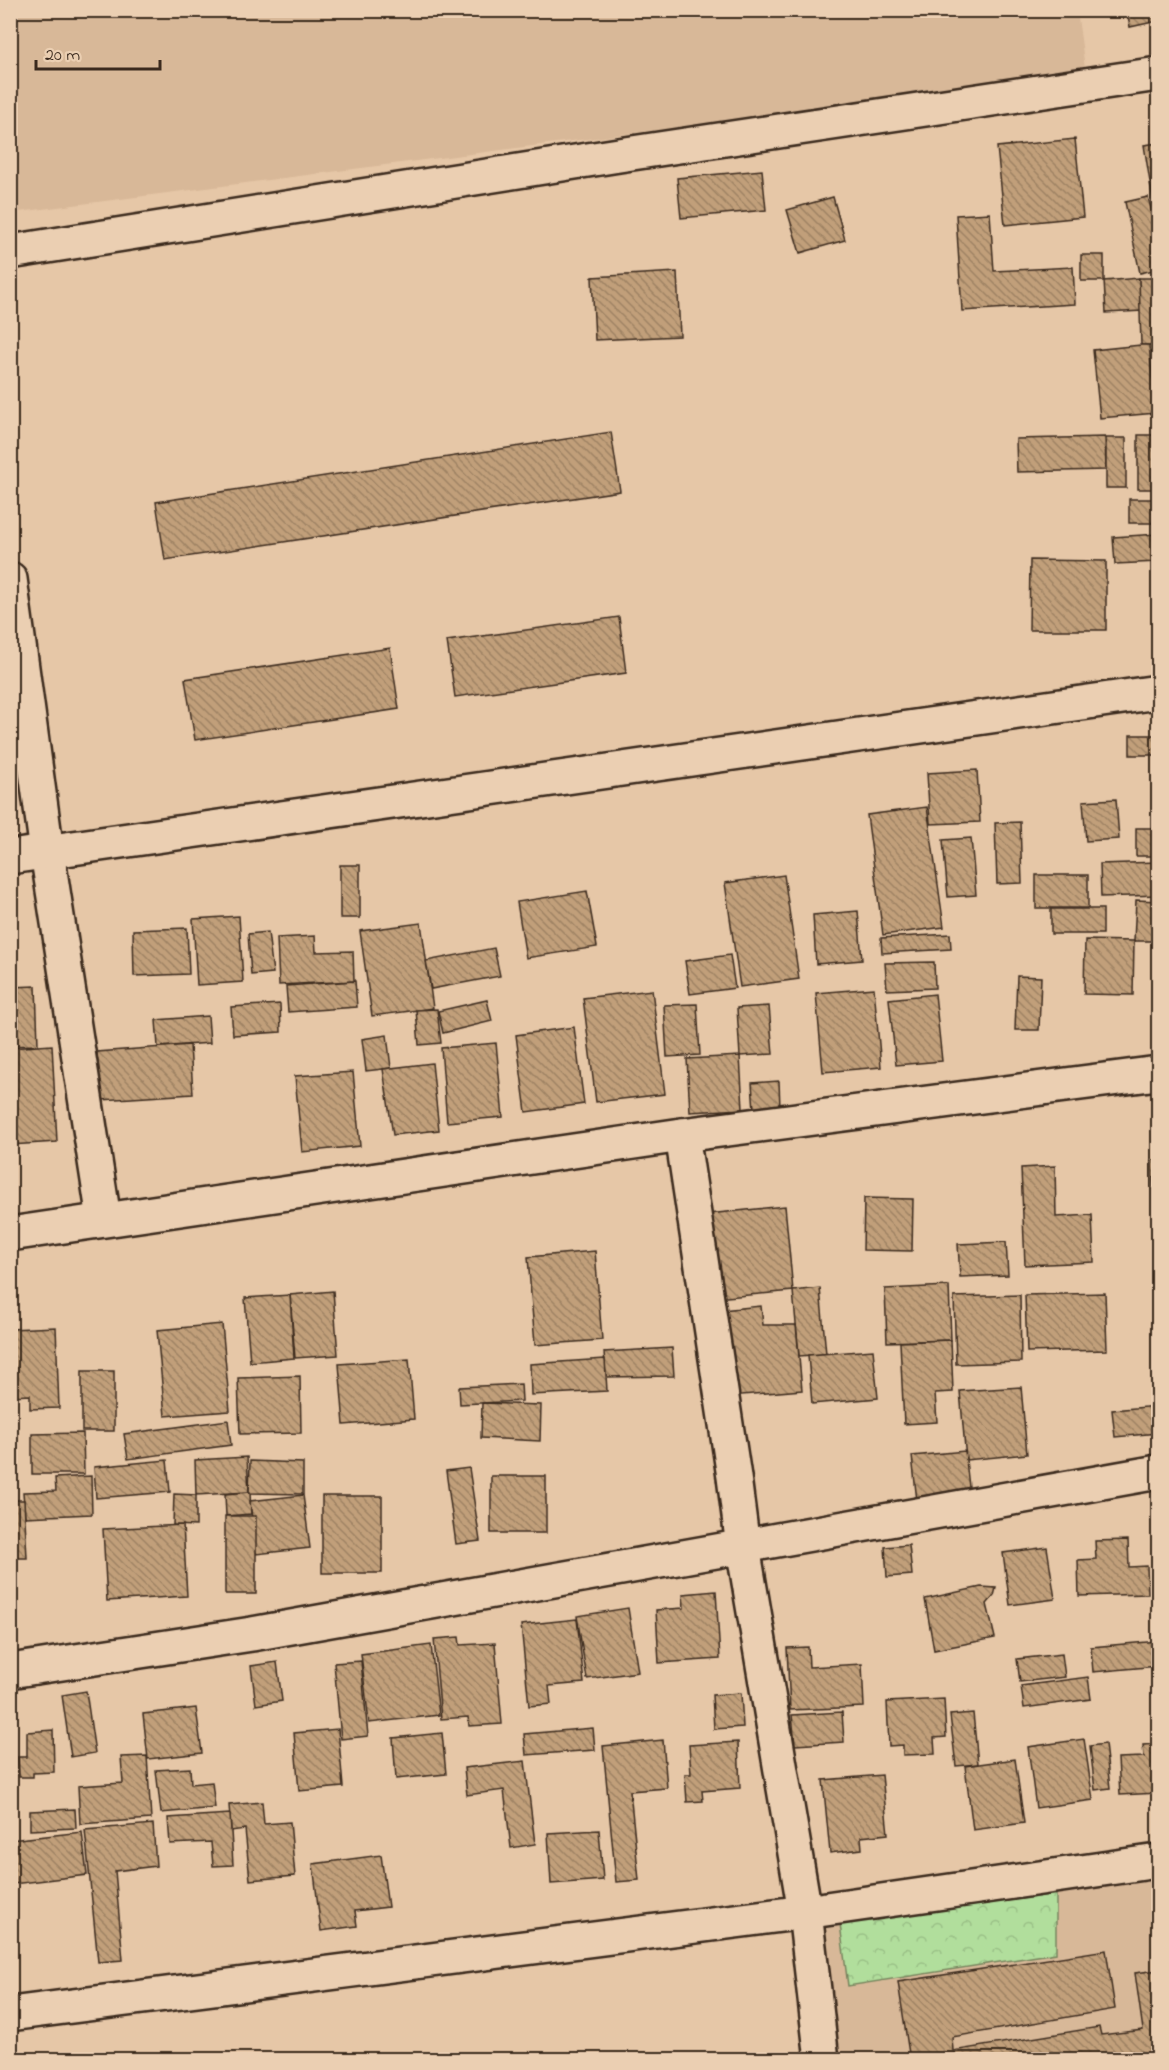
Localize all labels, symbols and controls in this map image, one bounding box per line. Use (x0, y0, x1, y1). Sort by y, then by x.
scale bar (36, 33, 160, 71)
text: 20 m (45, 43, 80, 69)

